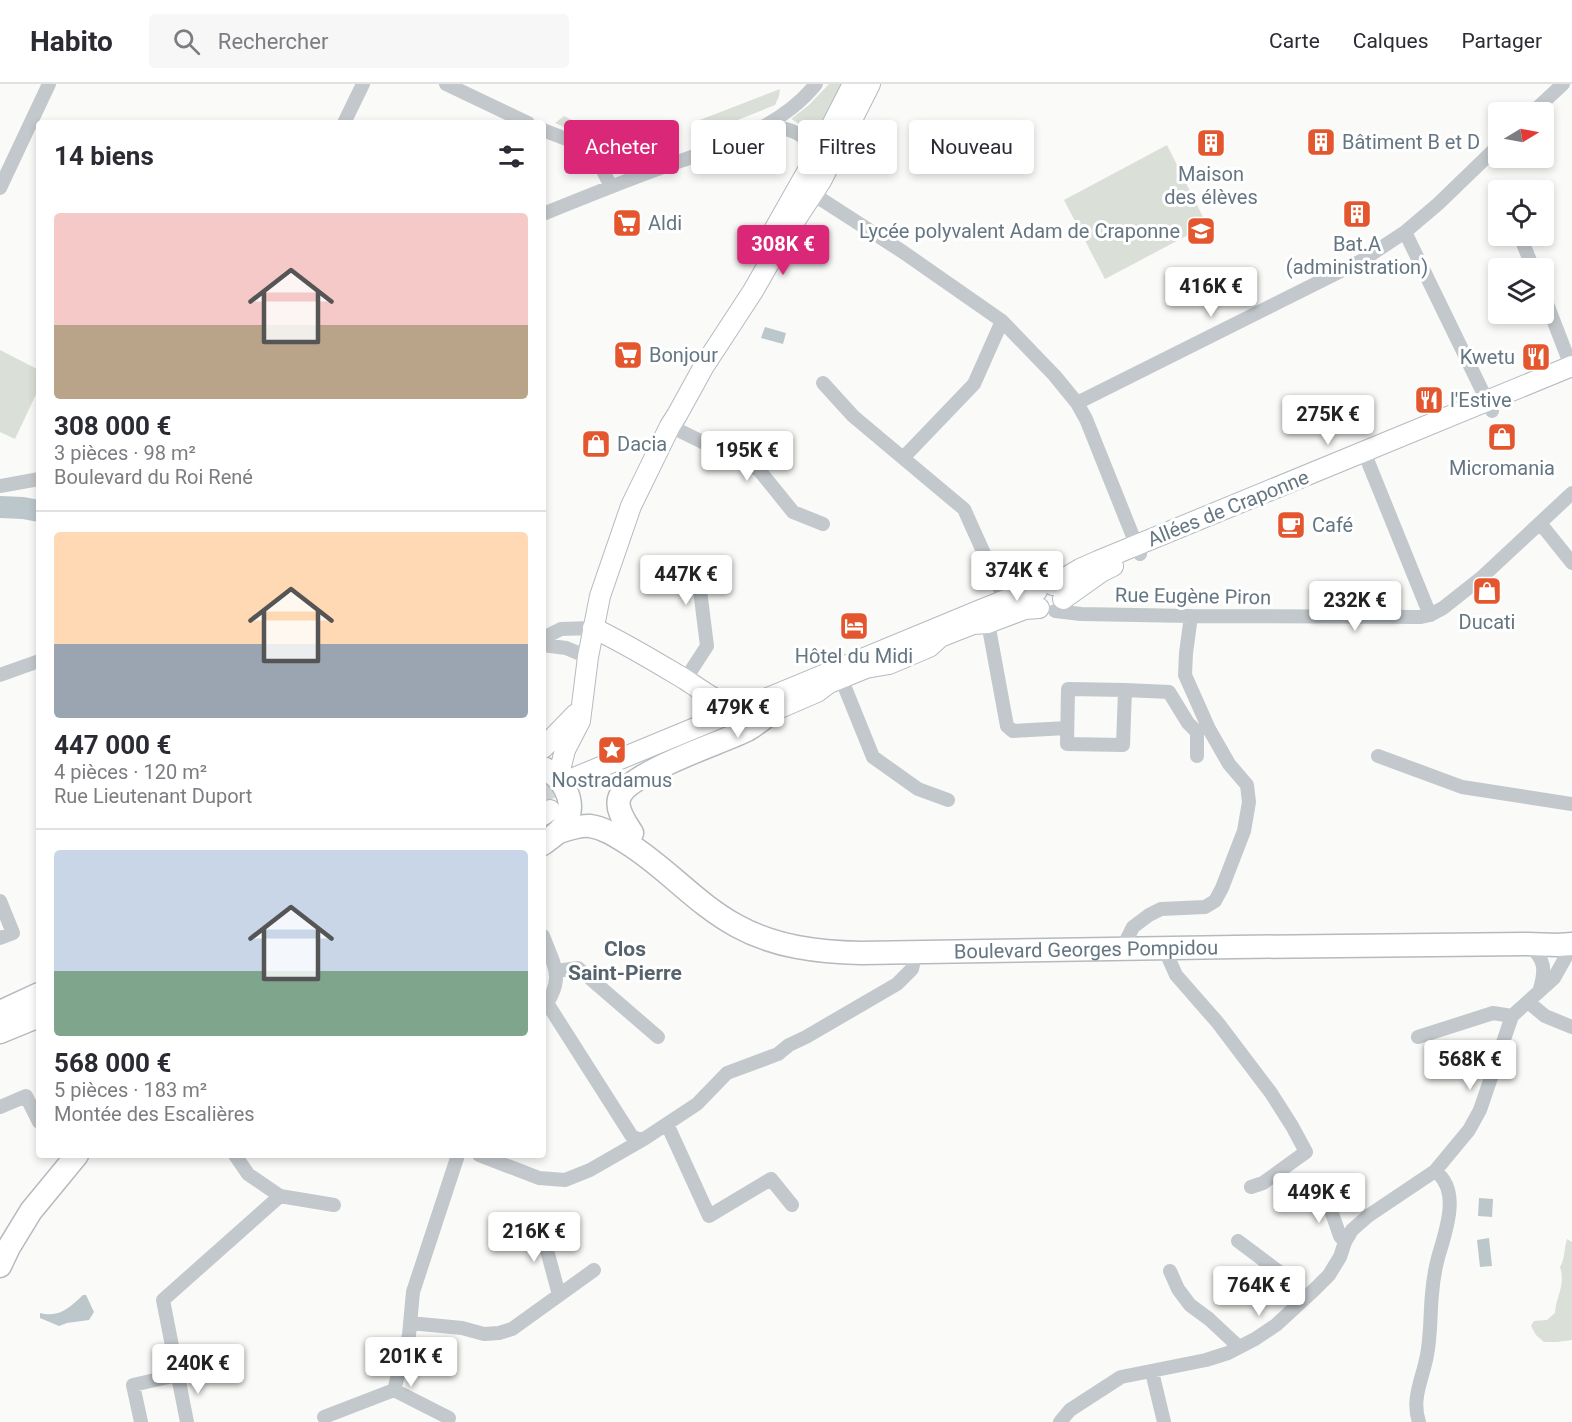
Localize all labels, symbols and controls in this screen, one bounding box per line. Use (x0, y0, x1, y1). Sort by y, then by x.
search box (149, 14, 569, 68)
text: Habito (30, 25, 113, 58)
icon: search (170, 25, 203, 58)
text: Rechercher (218, 29, 328, 54)
text: Carte (1269, 29, 1320, 53)
text: Calques (1353, 29, 1428, 53)
text: Partager (1461, 29, 1542, 53)
north arrow (1488, 102, 1554, 168)
map controls (1488, 102, 1554, 324)
chip: Acheter (564, 120, 679, 174)
chip: Louer (691, 120, 786, 174)
chip: Filtres (798, 120, 897, 174)
chip: Nouveau (909, 120, 1034, 174)
building icon: Bâtiment B et D (1305, 126, 1337, 158)
building icon: Maison des élèves (1195, 127, 1227, 159)
place label: Bâtiment B et D (1342, 130, 1480, 154)
icon: filters (495, 140, 528, 173)
text: 14 biens (54, 141, 154, 171)
place label: Maison des élèves (1164, 162, 1258, 209)
button: locate (1488, 180, 1554, 246)
building icon: Bat.A (administration) (1341, 198, 1373, 230)
supermarket icon: Aldi (611, 207, 643, 239)
place label: Aldi (648, 211, 682, 235)
school or university icon: Lycée polyvalent Adam de Craponne (1185, 215, 1217, 247)
place label: Lycée polyvalent Adam de Craponne (859, 219, 1180, 243)
pin: 308K € (734, 225, 832, 276)
text: 308K € (751, 232, 815, 256)
place label: Bat.A (administration) (1286, 232, 1428, 279)
icon: home (237, 252, 345, 360)
button: layers (1488, 258, 1554, 324)
pin: 416K € (1162, 267, 1260, 318)
text: 416K € (1179, 274, 1243, 298)
supermarket icon: Bonjour (612, 339, 644, 371)
restaurant icon: Kwetu (1520, 341, 1552, 373)
place label: Bonjour (649, 343, 718, 367)
place label: Kwetu (1460, 345, 1515, 369)
restaurant icon: l'Estive (1413, 384, 1445, 416)
place label: l'Estive (1450, 388, 1512, 412)
pin: 275K € (1279, 395, 1377, 446)
text: 275K € (1296, 402, 1360, 426)
text: 308 000 € (54, 411, 171, 441)
shop icon: Micromania (1486, 421, 1518, 453)
shop icon: Dacia (580, 428, 612, 460)
pin: 195K € (698, 431, 796, 482)
place label: Dacia (617, 432, 667, 456)
text: 195K € (715, 438, 779, 462)
text: 3 pièces · 98 m² (54, 441, 196, 465)
place label: Micromania (1449, 456, 1555, 480)
text: Boulevard du Roi René (54, 465, 253, 489)
street label: Allées de Craponne (1144, 465, 1312, 551)
cafe icon: Café (1275, 509, 1307, 541)
place label: Café (1312, 513, 1353, 537)
pin: 374K € (968, 551, 1066, 602)
pin: 447K € (637, 555, 735, 606)
text: 374K € (985, 558, 1049, 582)
text: 447K € (654, 562, 718, 586)
icon: home (237, 571, 345, 679)
shop icon: Ducati (1471, 575, 1503, 607)
pin: 232K € (1306, 581, 1404, 632)
street label: Rue Eugène Piron (1115, 583, 1271, 609)
text: 232K € (1323, 588, 1387, 612)
hotel icon: Hôtel du Midi (838, 610, 870, 642)
place label: Ducati (1459, 610, 1515, 634)
place label: Hôtel du Midi (795, 644, 913, 668)
pin: 479K € (689, 688, 787, 739)
text: 479K € (706, 695, 770, 719)
text: 447 000 € (54, 730, 171, 760)
place icon: Nostradamus (596, 734, 628, 766)
text: 4 pièces · 120 m² (54, 760, 207, 784)
place label: Nostradamus (552, 768, 672, 792)
text: Rue Lieutenant Duport (54, 784, 252, 808)
icon: home (237, 889, 345, 997)
street label: Boulevard Georges Pompidou (954, 935, 1218, 964)
district label: Clos Saint-Pierre (568, 937, 682, 985)
pin: 568K € (1421, 1040, 1519, 1091)
text: 568K € (1438, 1047, 1502, 1071)
text: 568 000 € (54, 1048, 171, 1078)
text: 5 pièces · 183 m² (54, 1078, 207, 1102)
text: Montée des Escalières (54, 1102, 255, 1126)
pin: 449K € (1270, 1173, 1368, 1224)
text: 449K € (1287, 1180, 1351, 1204)
pin: 216K € (485, 1212, 583, 1263)
text: 216K € (502, 1219, 566, 1243)
pin: 764K € (1210, 1266, 1308, 1317)
text: 764K € (1227, 1273, 1291, 1297)
pin: 201K € (362, 1337, 460, 1388)
pin: 240K € (149, 1344, 247, 1395)
text: 201K € (379, 1344, 443, 1368)
text: 240K € (166, 1351, 230, 1375)

